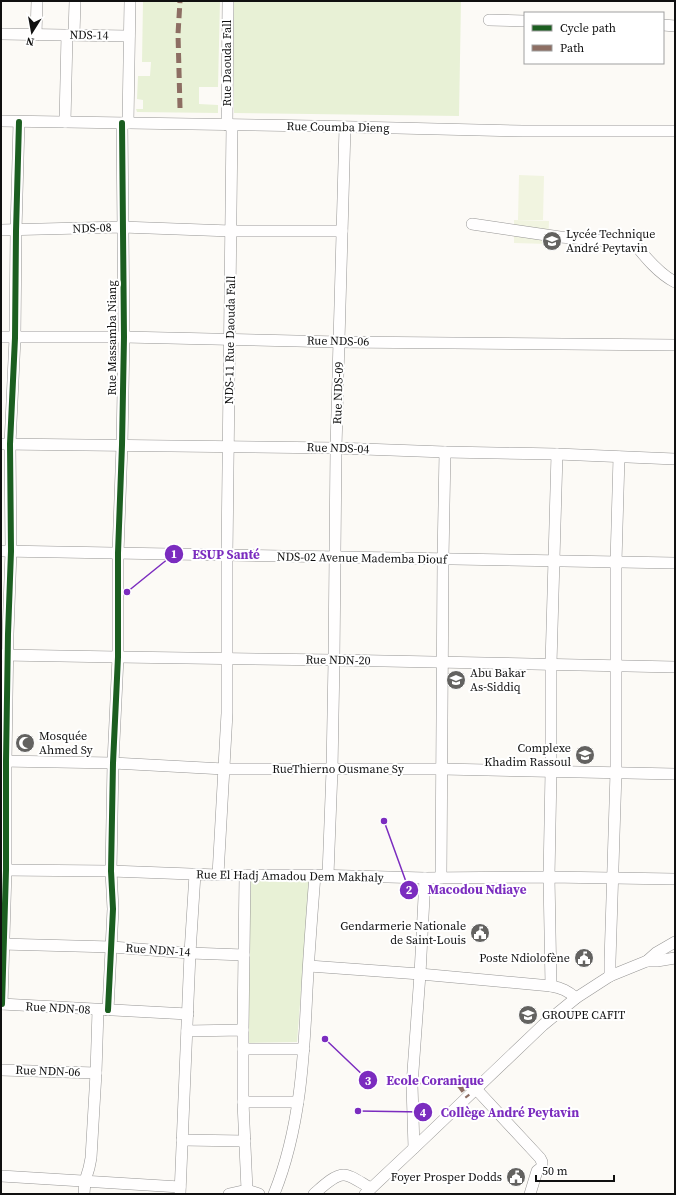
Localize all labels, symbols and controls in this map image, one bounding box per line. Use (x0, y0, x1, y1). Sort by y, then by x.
north arrow (12, 12, 52, 52)
legend (524, 12, 664, 64)
street label: Rue Daouda Fall (219, 19, 235, 106)
text: Cycle path (560, 20, 616, 36)
street label: NDS-14 (69, 27, 109, 43)
text: N (25, 33, 36, 49)
text: Path (560, 40, 584, 56)
street label: Rue Coumba Dieng (286, 118, 390, 136)
street label: NDS-08 (72, 219, 112, 237)
place label: Lycée Technique André Peytavin (566, 226, 655, 256)
school or university icon: Lycée Technique André Peytavin (541, 230, 563, 252)
street label: NDS-11 Rue Daouda Fall (221, 275, 239, 404)
street label: Rue Massamba Niang (104, 280, 120, 396)
street label: Rue NDS-06 (307, 332, 369, 350)
street label: Rue NDS-09 (329, 361, 347, 425)
street label: Rue NDS-04 (306, 439, 370, 457)
callout: ESUP Santé (164, 542, 268, 567)
text: 1 (171, 546, 177, 562)
text: ESUP Santé (192, 546, 260, 563)
street label: NDS-02 Avenue Mademba Diouf (277, 549, 449, 568)
street label: Rue NDN-20 (305, 651, 371, 669)
place label: Abu Bakar As-Siddiq (470, 665, 526, 695)
school or university icon: Abu Bakar As-Siddiq (445, 669, 467, 691)
place label: Mosquée Ahmed Sy (39, 728, 94, 758)
mosque icon: Mosquée Ahmed Sy (14, 732, 36, 754)
place label: Complexe Khadim Rassoul (484, 740, 571, 770)
school or university icon: Complexe Khadim Rassoul (574, 744, 596, 766)
street label: RueThierno Ousmane Sy (272, 761, 405, 777)
street label: Rue El Hadj Amadou Dem Makhaly (196, 866, 385, 886)
callout: Macodou Ndiaye (399, 877, 534, 902)
text: Macodou Ndiaye (428, 881, 527, 898)
text: 2 (406, 882, 413, 898)
place label: Gendarmerie Nationale de Saint-Louis (340, 918, 466, 948)
public building icon: Gendarmerie Nationale de Saint-Louis (469, 922, 491, 944)
street label: Rue NDN-14 (125, 940, 191, 960)
public building icon: Poste Ndiolofène (573, 947, 595, 969)
place label: Poste Ndiolofène (479, 950, 570, 966)
street label: Rue NDN-08 (25, 998, 91, 1018)
school or university icon: GROUPE CAFIT (517, 1004, 539, 1026)
place label: GROUPE CAFIT (542, 1007, 626, 1023)
street label: Rue NDN-06 (15, 1062, 81, 1080)
callout: Ecole Coranique (358, 1068, 492, 1093)
text: Ecole Coranique (386, 1072, 484, 1089)
text: 3 (365, 1073, 372, 1089)
callout: Collège André Peytavin (413, 1100, 587, 1125)
text: Collège André Peytavin (441, 1104, 579, 1121)
text: 4 (420, 1105, 427, 1121)
scale bar (536, 1157, 614, 1183)
text: 50 m (542, 1163, 568, 1179)
public building icon: Foyer Prosper Dodds (505, 1166, 527, 1188)
place label: Foyer Prosper Dodds (391, 1169, 502, 1185)

